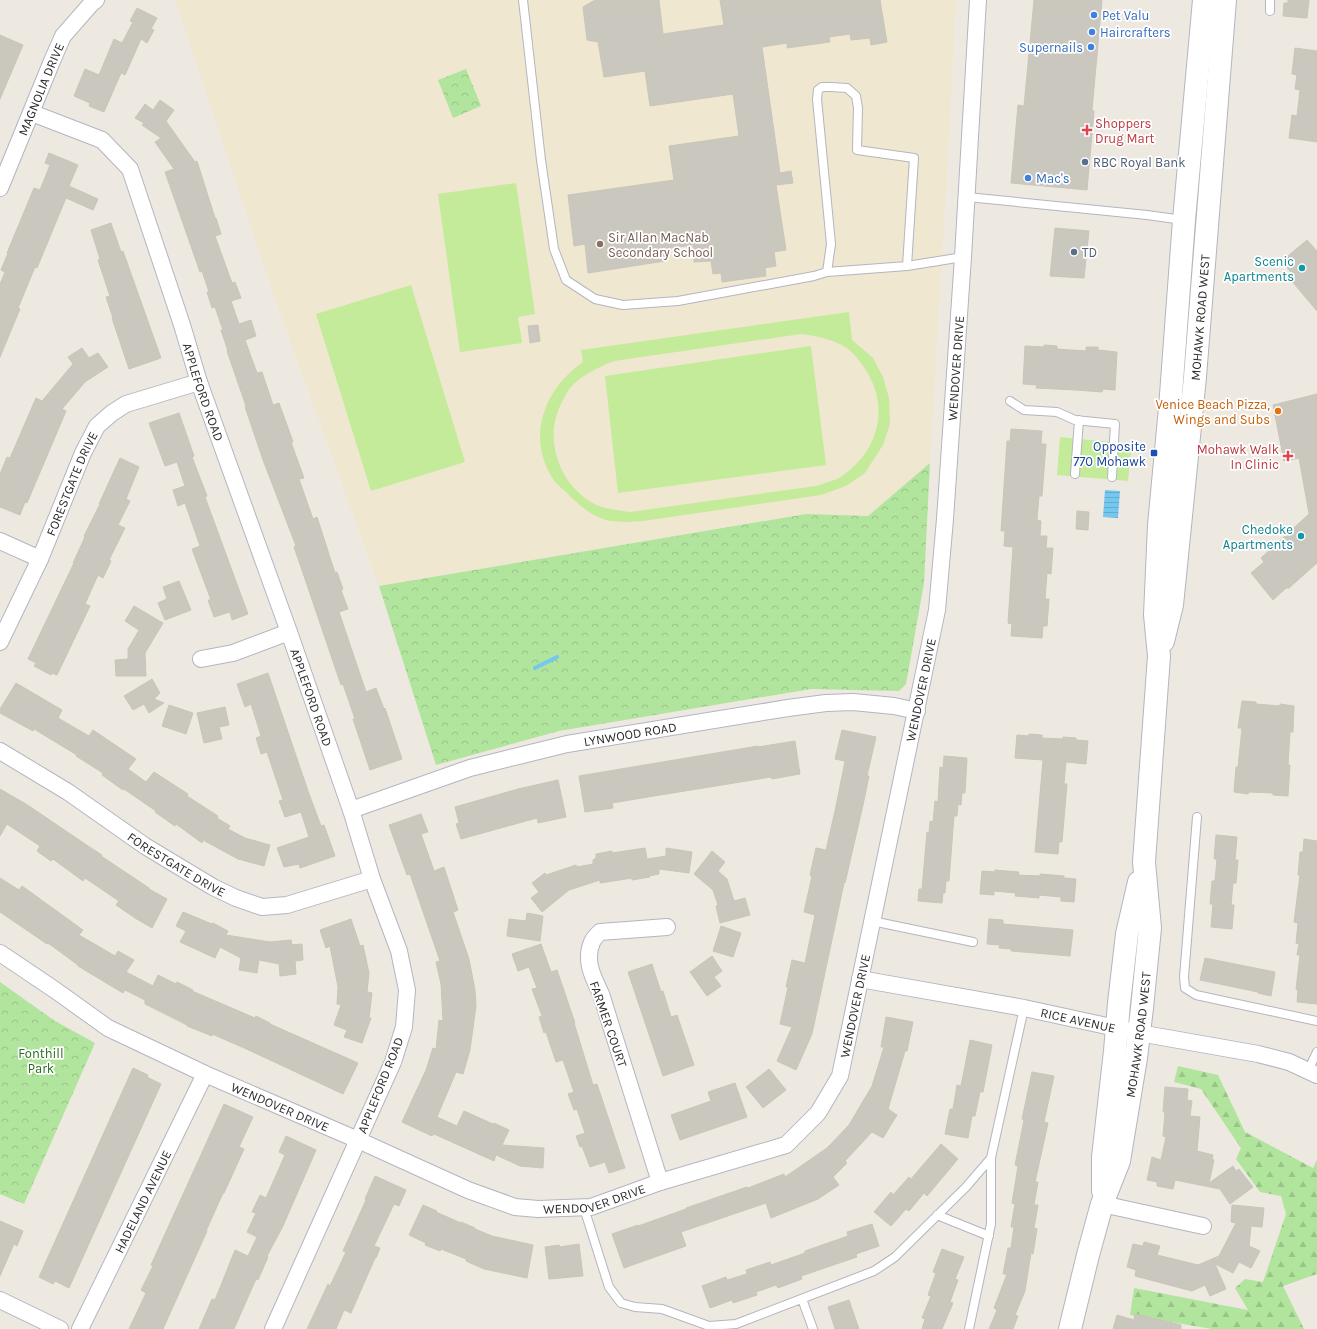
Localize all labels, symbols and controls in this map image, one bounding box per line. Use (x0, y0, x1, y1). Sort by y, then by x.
place label: Pet Valu (1102, 8, 1149, 23)
marker: Pet Valu (1089, 10, 1099, 20)
place label: Haircrafters (1100, 25, 1171, 40)
marker: Haircrafters (1087, 27, 1097, 37)
street label: MAGNOLIA DRIVE (15, 40, 67, 138)
place label: Supernails (1019, 40, 1083, 55)
marker: Supernails (1086, 42, 1096, 52)
place label: Shoppers Drug Mart (1095, 116, 1154, 146)
marker: Shoppers Drug Mart (1082, 125, 1092, 135)
place label: RBC Royal Bank (1093, 155, 1186, 170)
marker: RBC Royal Bank (1080, 157, 1090, 167)
place label: Mac's (1036, 171, 1070, 186)
marker: Mac's (1023, 173, 1033, 183)
place label: Sir Allan MacNab Secondary School (608, 230, 713, 260)
marker: Sir Allan MacNab Secondary School (595, 239, 605, 249)
place label: TD (1082, 245, 1097, 260)
marker: TD (1069, 247, 1079, 257)
street label: MOHAWK ROAD WEST (1188, 253, 1213, 381)
place label: Scenic Apartments (1224, 254, 1294, 284)
marker: Scenic Apartments (1297, 263, 1307, 273)
street label: WENDOVER DRIVE (945, 315, 967, 421)
street label: APPLEFORD ROAD (180, 341, 227, 443)
place label: Venice Beach Pizza, Wings and Subs (1155, 397, 1270, 427)
marker: Venice Beach Pizza, Wings and Subs (1273, 406, 1283, 416)
street label: FORESTGATE DRIVE (43, 429, 101, 538)
place label: Opposite 770 Mohawk (1073, 439, 1146, 469)
place label: Mohawk Walk In Clinic (1197, 442, 1279, 472)
marker: Opposite 770 Mohawk (1149, 448, 1159, 458)
marker: Mohawk Walk In Clinic (1282, 450, 1294, 462)
place label: Chedoke Apartments (1223, 522, 1293, 552)
marker: Chedoke Apartments (1296, 531, 1306, 541)
street label: WENDOVER DRIVE (903, 637, 939, 743)
street label: APPLEFORD ROAD (287, 646, 335, 748)
street label: LYNWOOD ROAD (583, 719, 678, 749)
street label: FORESTGATE DRIVE (125, 829, 228, 900)
street label: WENDOVER DRIVE (837, 953, 873, 1059)
street label: MOHAWK ROAD WEST (1123, 971, 1154, 1099)
street label: FARMER COURT (587, 979, 630, 1070)
street label: RICE AVENUE (1039, 1005, 1117, 1036)
street label: APPLEFORD ROAD (354, 1035, 407, 1136)
park label: Fonthill Park (18, 1046, 64, 1076)
street label: WENDOVER DRIVE (229, 1079, 332, 1135)
street label: HADELAND AVENUE (111, 1148, 174, 1256)
street label: WENDOVER DRIVE (543, 1181, 648, 1217)

